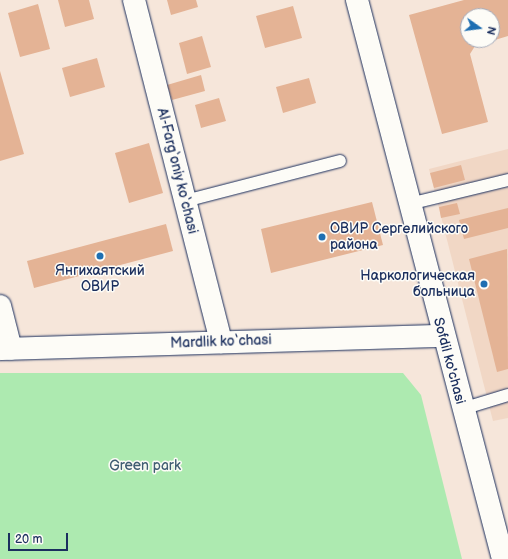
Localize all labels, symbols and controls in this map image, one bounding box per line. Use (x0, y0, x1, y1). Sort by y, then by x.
north arrow (460, 8, 500, 48)
text: N (484, 25, 498, 36)
street label: Al-Farg‘oniy ko‘chasi (153, 106, 201, 236)
place label: ОВИР Сергелийского района (330, 221, 468, 254)
marker: ОВИР Сергелийского района (317, 232, 327, 242)
marker: Янгихаятский ОВИР (95, 251, 105, 261)
place label: Янгихаятский ОВИР (55, 263, 145, 296)
place label: Наркологическая больница (360, 268, 475, 300)
marker: Наркологическая больница (478, 278, 490, 290)
street label: Sofdil ko'chasi (429, 316, 469, 406)
street label: Mardlik ko‘chasi (170, 332, 272, 352)
park label: Green park (109, 458, 181, 474)
scale bar (10, 525, 70, 551)
text: 20 m (15, 532, 42, 547)

